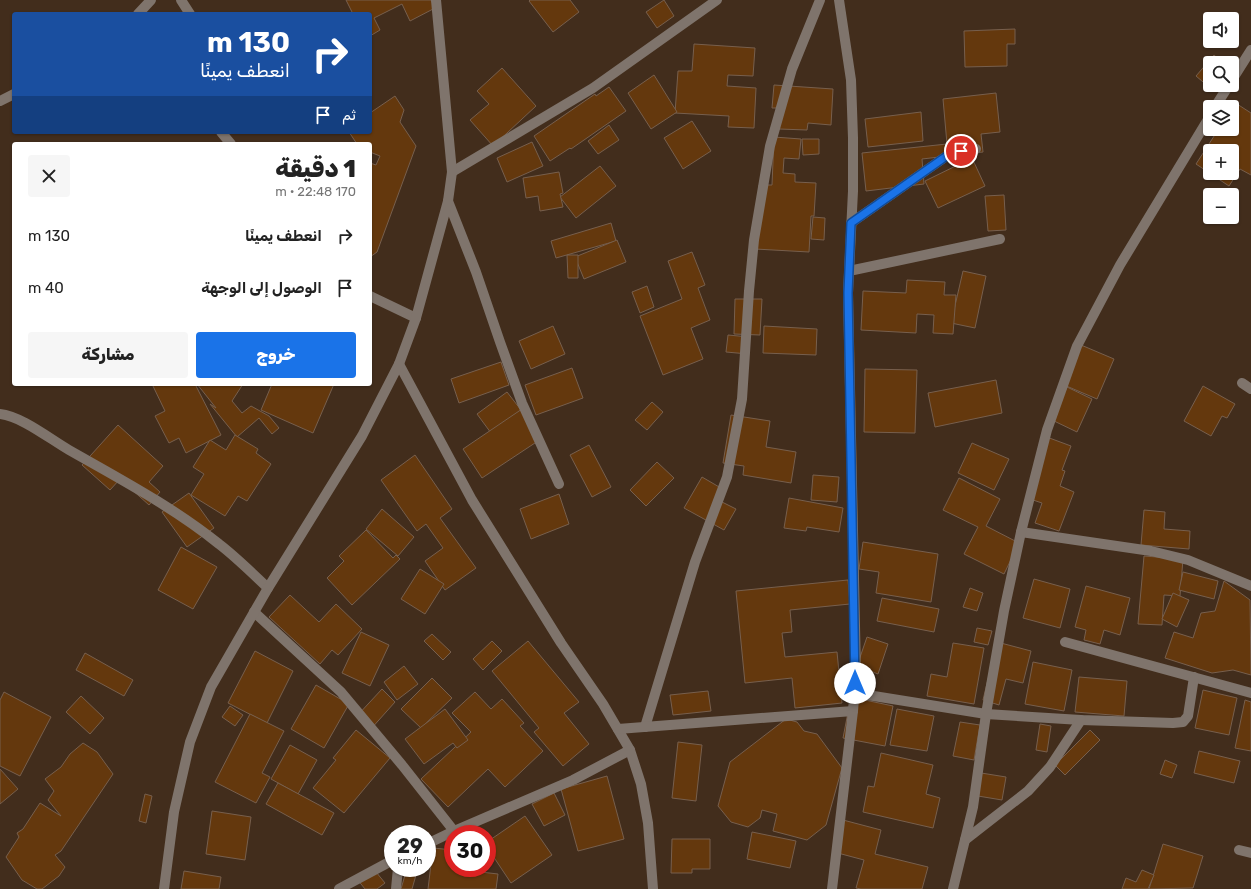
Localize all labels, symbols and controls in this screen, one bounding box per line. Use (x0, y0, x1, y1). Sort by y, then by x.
map controls (1203, 12, 1239, 224)
button: sound (1203, 12, 1239, 48)
text: 130 m (207, 26, 290, 59)
icon: right (304, 28, 356, 80)
button: search (1203, 56, 1239, 92)
text: انعطف يمينًا (200, 60, 290, 82)
button: layers (1203, 100, 1239, 136)
icon: arrive (312, 104, 334, 126)
text: ثم (342, 106, 356, 124)
pin (944, 134, 978, 168)
icon: arrive (950, 140, 972, 162)
button: + (1203, 144, 1239, 180)
button: close (28, 155, 70, 197)
text: 1 دقيقة (275, 155, 356, 183)
text: 170 m · 22:48 (275, 184, 356, 199)
button: − (1203, 188, 1239, 224)
icon: right (334, 225, 356, 247)
text: 130 m (28, 227, 70, 245)
text: انعطف يمينًا (245, 227, 322, 245)
icon: arrive (334, 277, 356, 299)
text: 40 m (28, 279, 64, 297)
text: الوصول إلى الوجهة (201, 279, 322, 297)
button: مشاركة (28, 332, 188, 378)
button: خروج (196, 332, 356, 378)
position arrow (834, 662, 876, 704)
speed limit sign: 30 (444, 825, 496, 877)
text: 29 (397, 834, 423, 858)
text: km/h (398, 855, 422, 867)

